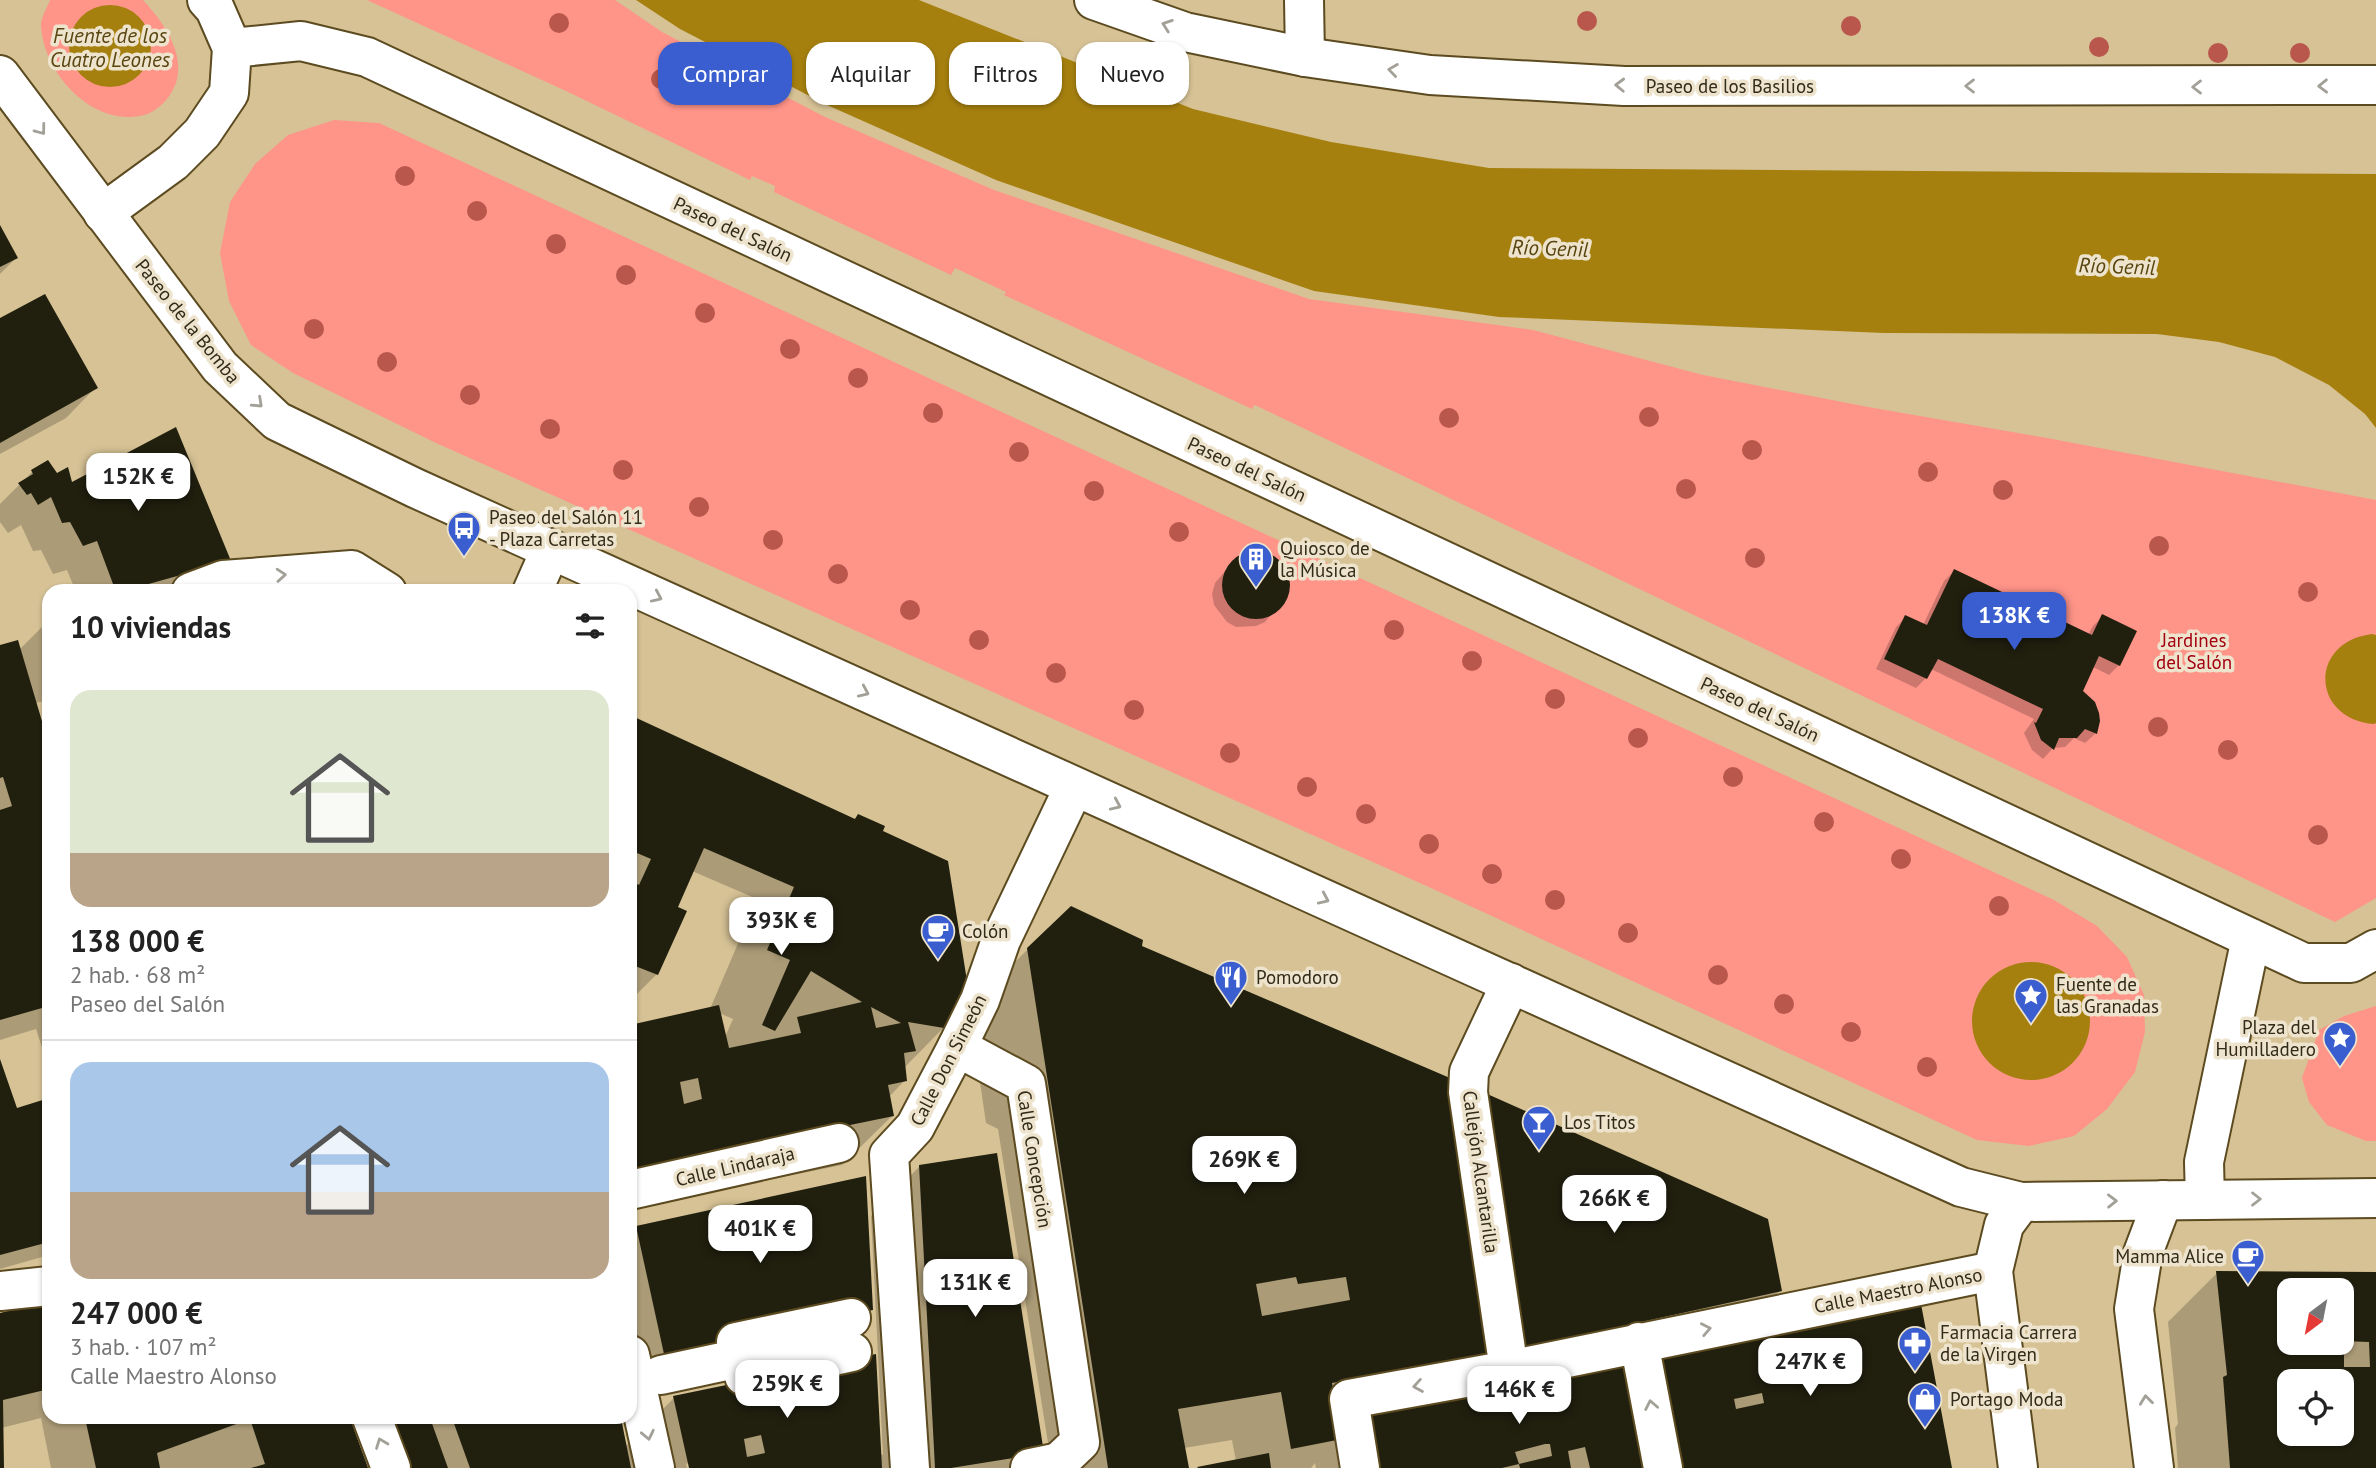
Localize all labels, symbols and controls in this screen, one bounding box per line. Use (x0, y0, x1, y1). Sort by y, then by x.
one-way arrow (1162, 19, 1174, 33)
water label: Fuente de los Cuatro Leones (50, 22, 171, 73)
chip: Comprar (658, 42, 792, 105)
chip: Alquilar (806, 42, 935, 105)
chip: Filtros (949, 42, 1062, 105)
chip: Nuevo (1076, 42, 1189, 105)
one-way arrow (1387, 62, 1399, 77)
street label: Paseo de los Basilios (1646, 74, 1814, 98)
one-way arrow (1614, 78, 1625, 93)
one-way arrow (1964, 78, 1974, 94)
one-way arrow (2317, 78, 2328, 94)
one-way arrow (2191, 79, 2202, 95)
one-way arrow (32, 122, 45, 134)
street label: Paseo del Salón (670, 191, 796, 267)
water label: Río Genil (1511, 233, 1589, 263)
water label: Río Genil (2078, 251, 2156, 281)
street label: Paseo de la Bomba (130, 254, 246, 388)
one-way arrow (250, 395, 263, 408)
street label: Paseo del Salón (1184, 431, 1310, 507)
pin: 152K € (81, 454, 195, 513)
text: 152K € (102, 461, 174, 490)
place label: Paseo del Salón 11 - Plaza Carretas (489, 505, 643, 551)
bus stop icon: Paseo del Salón 11 - Plaza Carretas (445, 509, 483, 558)
place label: Quiosco de la Música (1280, 536, 1370, 582)
building icon: Quiosco de la Música (1237, 540, 1275, 589)
one-way arrow (276, 568, 287, 583)
one-way arrow (650, 589, 662, 603)
pin: 138K € (1957, 592, 2071, 652)
text: 138K € (1978, 600, 2050, 629)
text: 10 viviendas (70, 607, 231, 646)
icon: filters (571, 607, 609, 645)
park label: Jardines del Salón (2156, 628, 2232, 674)
street label: Paseo del Salón (1697, 671, 1823, 747)
one-way arrow (857, 683, 869, 697)
icon: home (277, 735, 403, 861)
one-way arrow (1109, 797, 1121, 811)
one-way arrow (1317, 890, 1329, 904)
pin: 393K € (724, 898, 838, 957)
text: 393K € (745, 905, 817, 934)
cafe icon: Colón (919, 912, 957, 961)
place label: Colón (962, 919, 1009, 943)
text: 138 000 € (70, 921, 204, 960)
restaurant icon: Pomodoro (1212, 958, 1250, 1007)
text: 2 hab. · 68 m² (70, 960, 205, 989)
place label: Pomodoro (1256, 965, 1339, 989)
place label: Fuente de las Granadas (2056, 972, 2159, 1018)
place icon: Fuente de las Granadas (2012, 976, 2050, 1025)
text: Paseo del Salón (70, 989, 225, 1018)
street label: Calle Don Simeón (905, 990, 991, 1130)
place label: Plaza del Humilladero (2215, 1015, 2316, 1061)
place icon: Plaza del Humilladero (2321, 1019, 2359, 1068)
street label: Calle Concepción (1012, 1089, 1058, 1229)
street label: Callejón Alcantarilla (1458, 1089, 1504, 1255)
bar icon: Los Titos (1520, 1103, 1558, 1152)
icon: home (277, 1107, 403, 1233)
place label: Los Titos (1564, 1110, 1635, 1134)
pin: 269K € (1187, 1136, 1301, 1196)
street label: Calle Lindaraja (673, 1141, 797, 1191)
text: 269K € (1208, 1144, 1280, 1173)
pin: 266K € (1557, 1176, 1671, 1235)
text: 266K € (1578, 1183, 1650, 1212)
one-way arrow (2251, 1191, 2262, 1207)
one-way arrow (2107, 1193, 2118, 1209)
pin: 401K € (703, 1206, 817, 1265)
text: 401K € (724, 1213, 796, 1242)
cafe icon: Mamma Alice (2229, 1237, 2267, 1286)
place label: Mamma Alice (2115, 1244, 2224, 1268)
pin: 131K € (918, 1260, 1032, 1319)
street label: Calle Maestro Alonso (1812, 1262, 1984, 1318)
text: 131K € (939, 1267, 1011, 1296)
north arrow (2277, 1278, 2354, 1354)
map controls (2277, 1278, 2354, 1446)
text: 247 000 € (70, 1293, 203, 1332)
place label: Farmacia Carrera de la Virgen (1940, 1320, 2077, 1366)
one-way arrow (1700, 1322, 1712, 1337)
pharmacy icon: Farmacia Carrera de la Virgen (1896, 1324, 1934, 1373)
text: 3 hab. · 107 m² (70, 1332, 217, 1361)
pin: 247K € (1753, 1338, 1867, 1398)
text: 247K € (1774, 1346, 1846, 1375)
pin: 259K € (730, 1360, 844, 1420)
text: Calle Maestro Alonso (70, 1361, 277, 1390)
pin: 146K € (1462, 1366, 1576, 1426)
text: 259K € (751, 1368, 823, 1397)
button: locate (2277, 1369, 2354, 1446)
text: 146K € (1483, 1374, 1555, 1403)
one-way arrow (1412, 1378, 1424, 1393)
shop icon: Portago Moda (1906, 1380, 1944, 1429)
place label: Portago Moda (1950, 1387, 2063, 1411)
one-way arrow (2138, 1394, 2153, 1406)
one-way arrow (1645, 1399, 1660, 1411)
one-way arrow (639, 1429, 654, 1441)
one-way arrow (376, 1437, 390, 1449)

